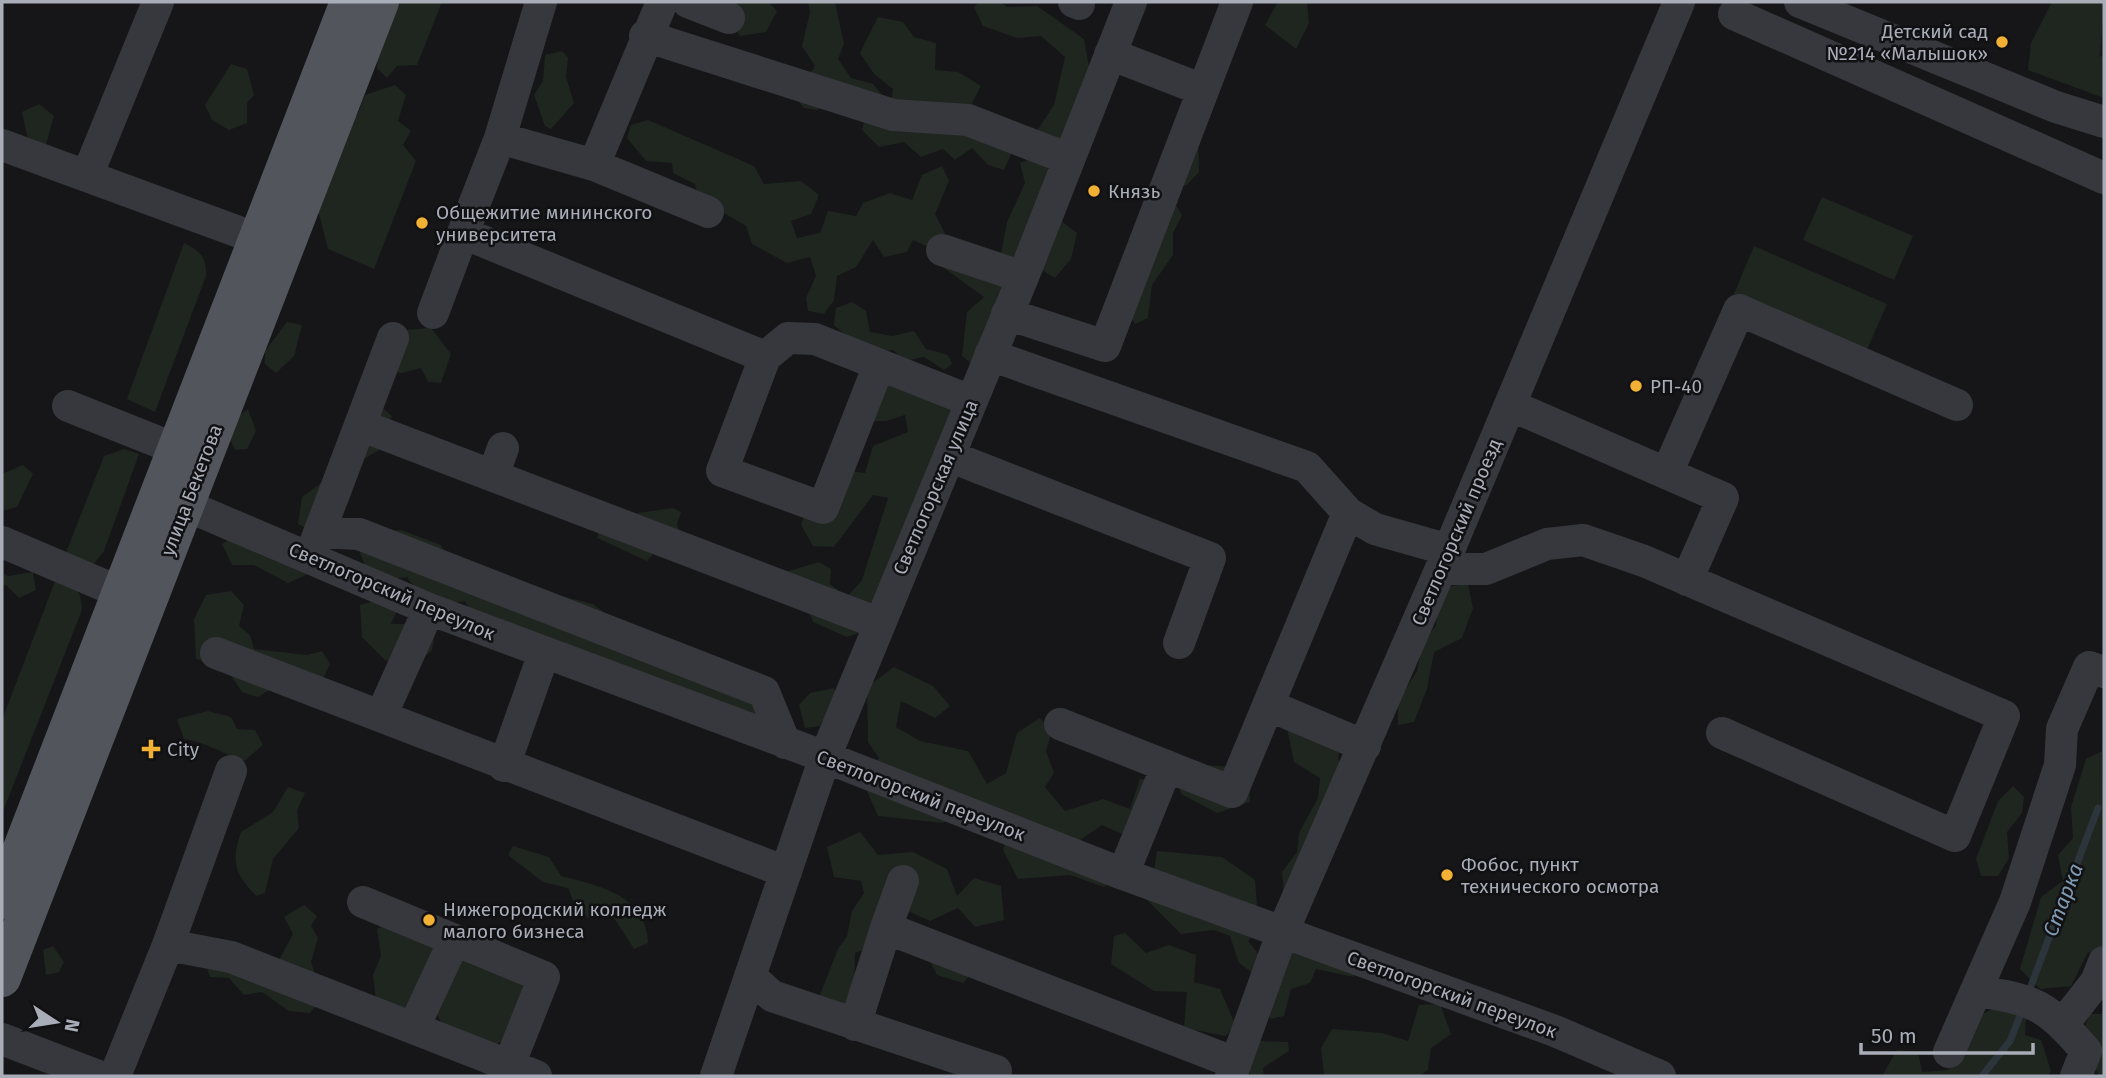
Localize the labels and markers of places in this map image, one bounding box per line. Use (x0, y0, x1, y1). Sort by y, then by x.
place label: Детский сад №214 «Малышок» (1827, 20, 1988, 65)
marker: Детский сад №214 «Малышок» (1994, 34, 2010, 50)
place label: Князь (1108, 180, 1160, 203)
marker: Князь (1086, 183, 1102, 199)
place label: Общежитие мининского университета (436, 201, 652, 246)
marker: Общежитие мининского университета (414, 215, 430, 231)
place label: РП-40 (1650, 375, 1702, 398)
marker: РП-40 (1628, 378, 1644, 394)
place label: City (167, 738, 200, 761)
marker: City (141, 739, 161, 759)
place label: Фобос, пункт технического осмотра (1461, 853, 1659, 898)
marker: Фобос, пункт технического осмотра (1439, 867, 1455, 883)
place label: Нижегородский колледж малого бизнеса (443, 898, 667, 943)
marker: Нижегородский колледж малого бизнеса (421, 912, 437, 928)

